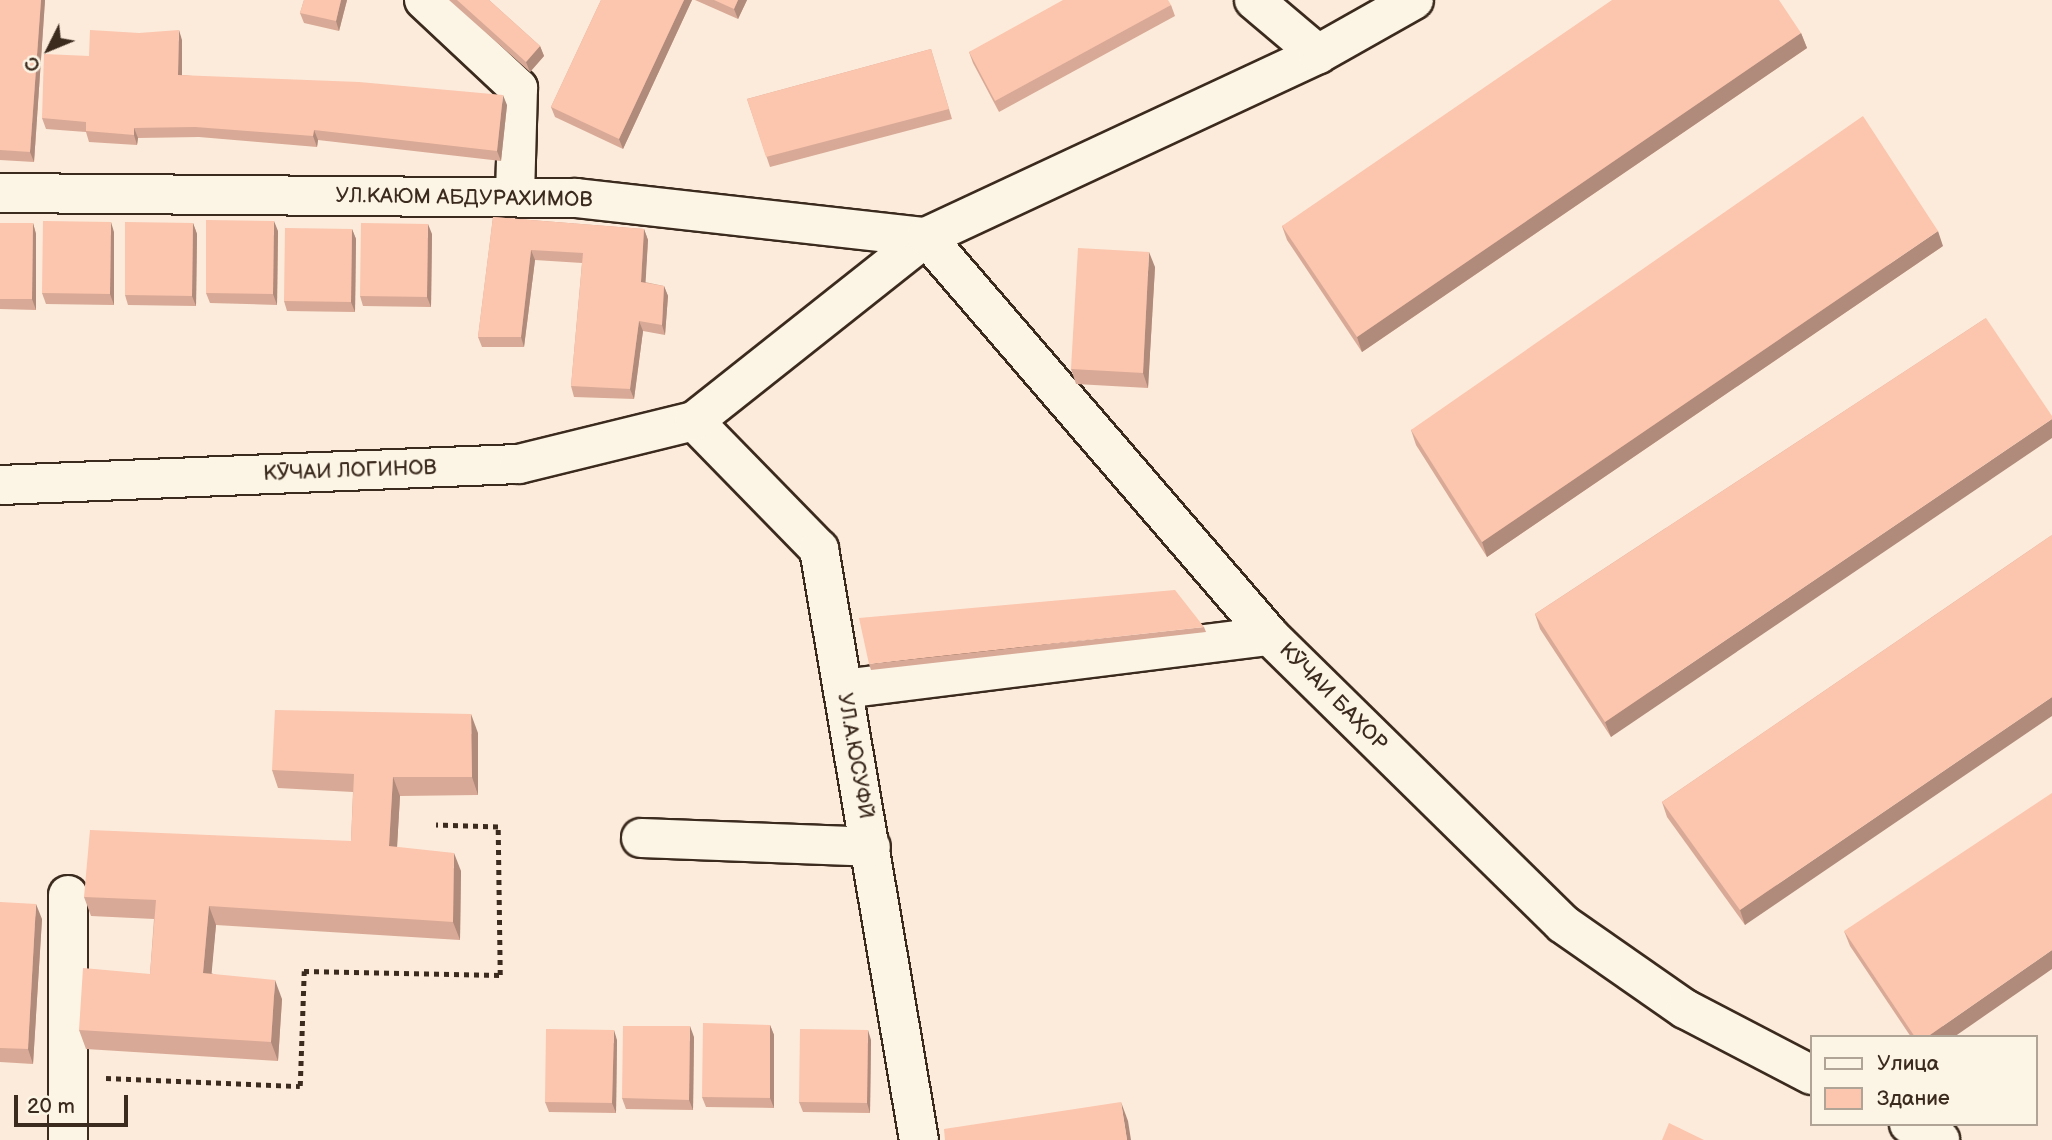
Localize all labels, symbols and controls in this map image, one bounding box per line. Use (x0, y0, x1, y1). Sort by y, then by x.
north arrow (14, 14, 84, 84)
text: С (20, 51, 46, 76)
street label: УЛ.КАЮМ АБДУРАХИМОВ (335, 183, 593, 213)
street label: КӮЧАИ ЛОГИНОВ (263, 455, 437, 487)
street label: КӮЧАИ БАҲОР (1274, 638, 1392, 756)
street label: УЛ.А.ЮСУФЙ (832, 691, 878, 821)
legend (1811, 1035, 2038, 1126)
text: Улица (1877, 1051, 1939, 1076)
scale bar (18, 1080, 131, 1124)
text: Здание (1877, 1086, 1950, 1111)
text: 20 m (27, 1094, 75, 1119)

